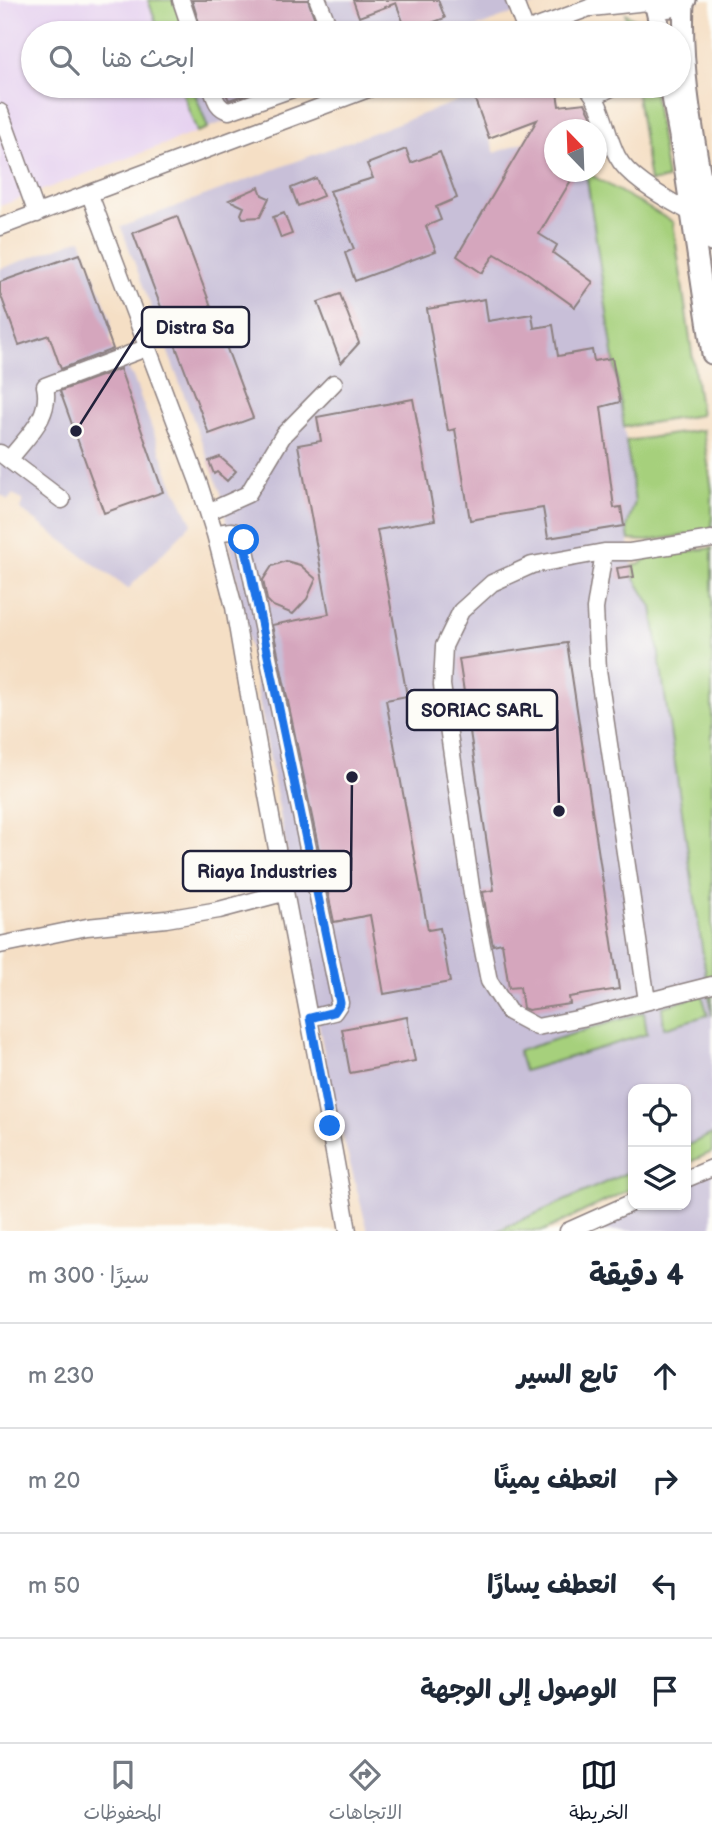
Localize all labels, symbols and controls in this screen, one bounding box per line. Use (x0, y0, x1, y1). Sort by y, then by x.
search box (21, 21, 691, 98)
icon: search (45, 41, 83, 79)
text: ابحث هنا (101, 44, 195, 75)
north arrow (544, 119, 607, 182)
callout: Distra Sa (142, 307, 249, 347)
text: Distra Sa (155, 317, 235, 340)
route start (228, 524, 259, 555)
callout: SORIAC SARL (407, 690, 557, 730)
text: SORIAC SARL (421, 700, 543, 723)
callout: Riaya Industries (183, 851, 351, 891)
text: Riaya Industries (197, 861, 337, 884)
map controls (628, 1084, 691, 1210)
button: locate (628, 1084, 691, 1147)
route end (314, 1110, 345, 1141)
button: layers (628, 1147, 691, 1210)
text: 4 دقيقة (589, 1258, 684, 1294)
text: سيرًا · 300 m (28, 1262, 149, 1290)
icon: ahead (646, 1357, 684, 1395)
text: تابع السير (517, 1360, 617, 1391)
text: 230 m (28, 1362, 94, 1390)
icon: right (646, 1462, 684, 1500)
text: انعطف يمينًا (494, 1465, 617, 1496)
text: 20 m (28, 1467, 80, 1495)
icon: left (646, 1567, 684, 1605)
text: انعطف يسارًا (487, 1570, 617, 1601)
text: 50 m (28, 1572, 80, 1600)
icon: arrive (646, 1672, 684, 1710)
text: الوصول إلى الوجهة (420, 1675, 617, 1706)
tab: المحفوظات (84, 1756, 162, 1829)
tab: الاتجاهات (329, 1756, 402, 1829)
tab: الخريطة (569, 1756, 628, 1829)

